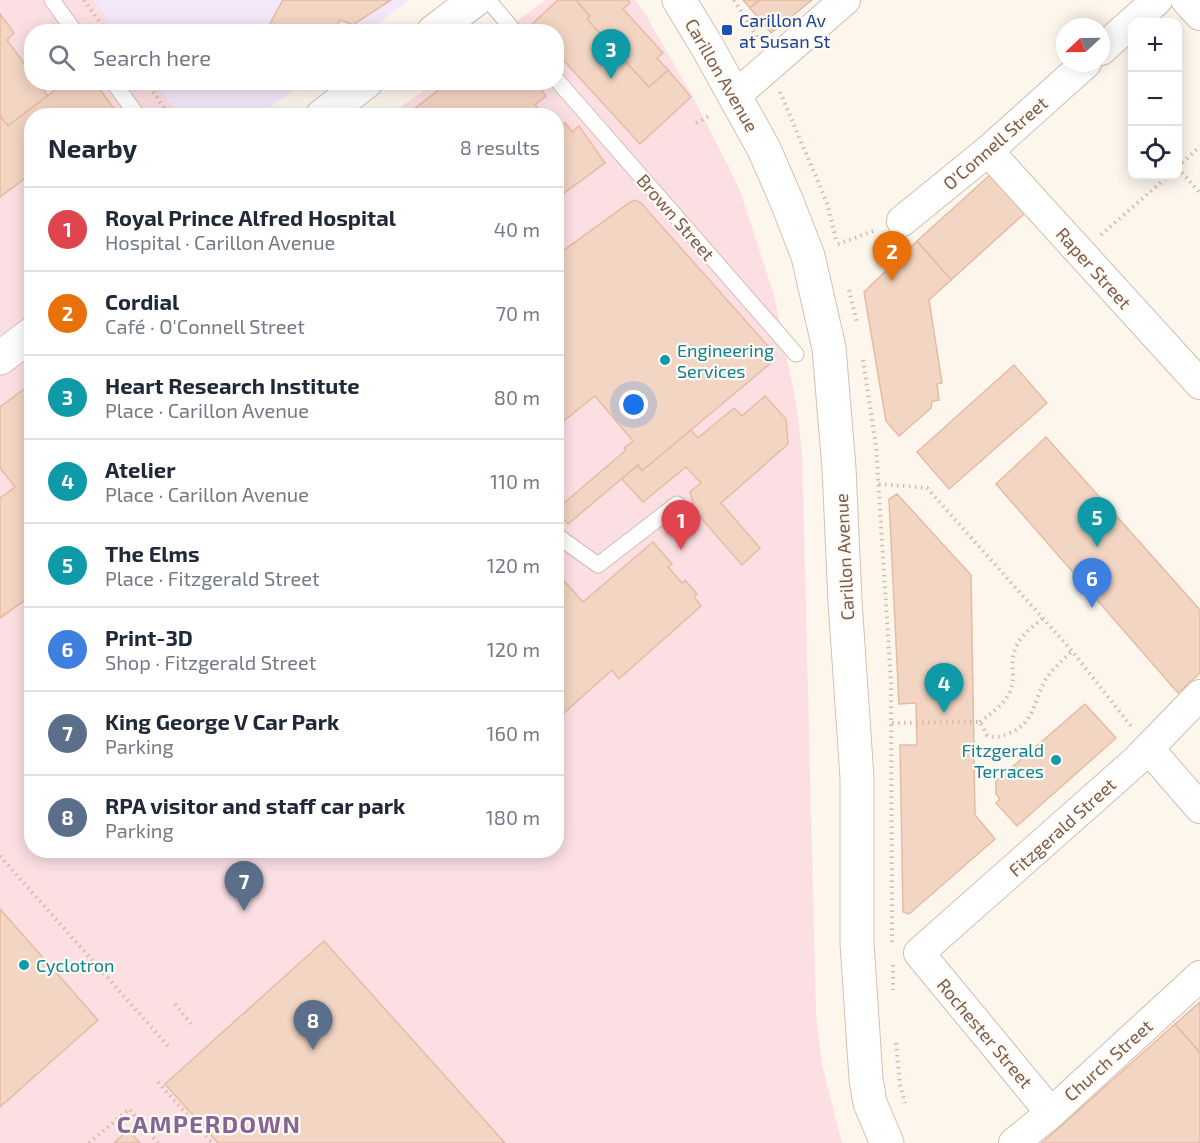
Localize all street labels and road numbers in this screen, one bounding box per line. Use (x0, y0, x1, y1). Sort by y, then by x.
street label: Carillon Avenue (681, 14, 763, 136)
street label: O'Connell Street (938, 92, 1052, 194)
street label: Brown Street (632, 169, 720, 265)
street label: Raper Street (1052, 223, 1136, 313)
street label: Carillon Avenue (830, 493, 858, 621)
street label: Fitzgerald Street (1004, 773, 1120, 881)
street label: Rochester Street (933, 974, 1037, 1093)
street label: Church Street (1059, 1015, 1157, 1105)

